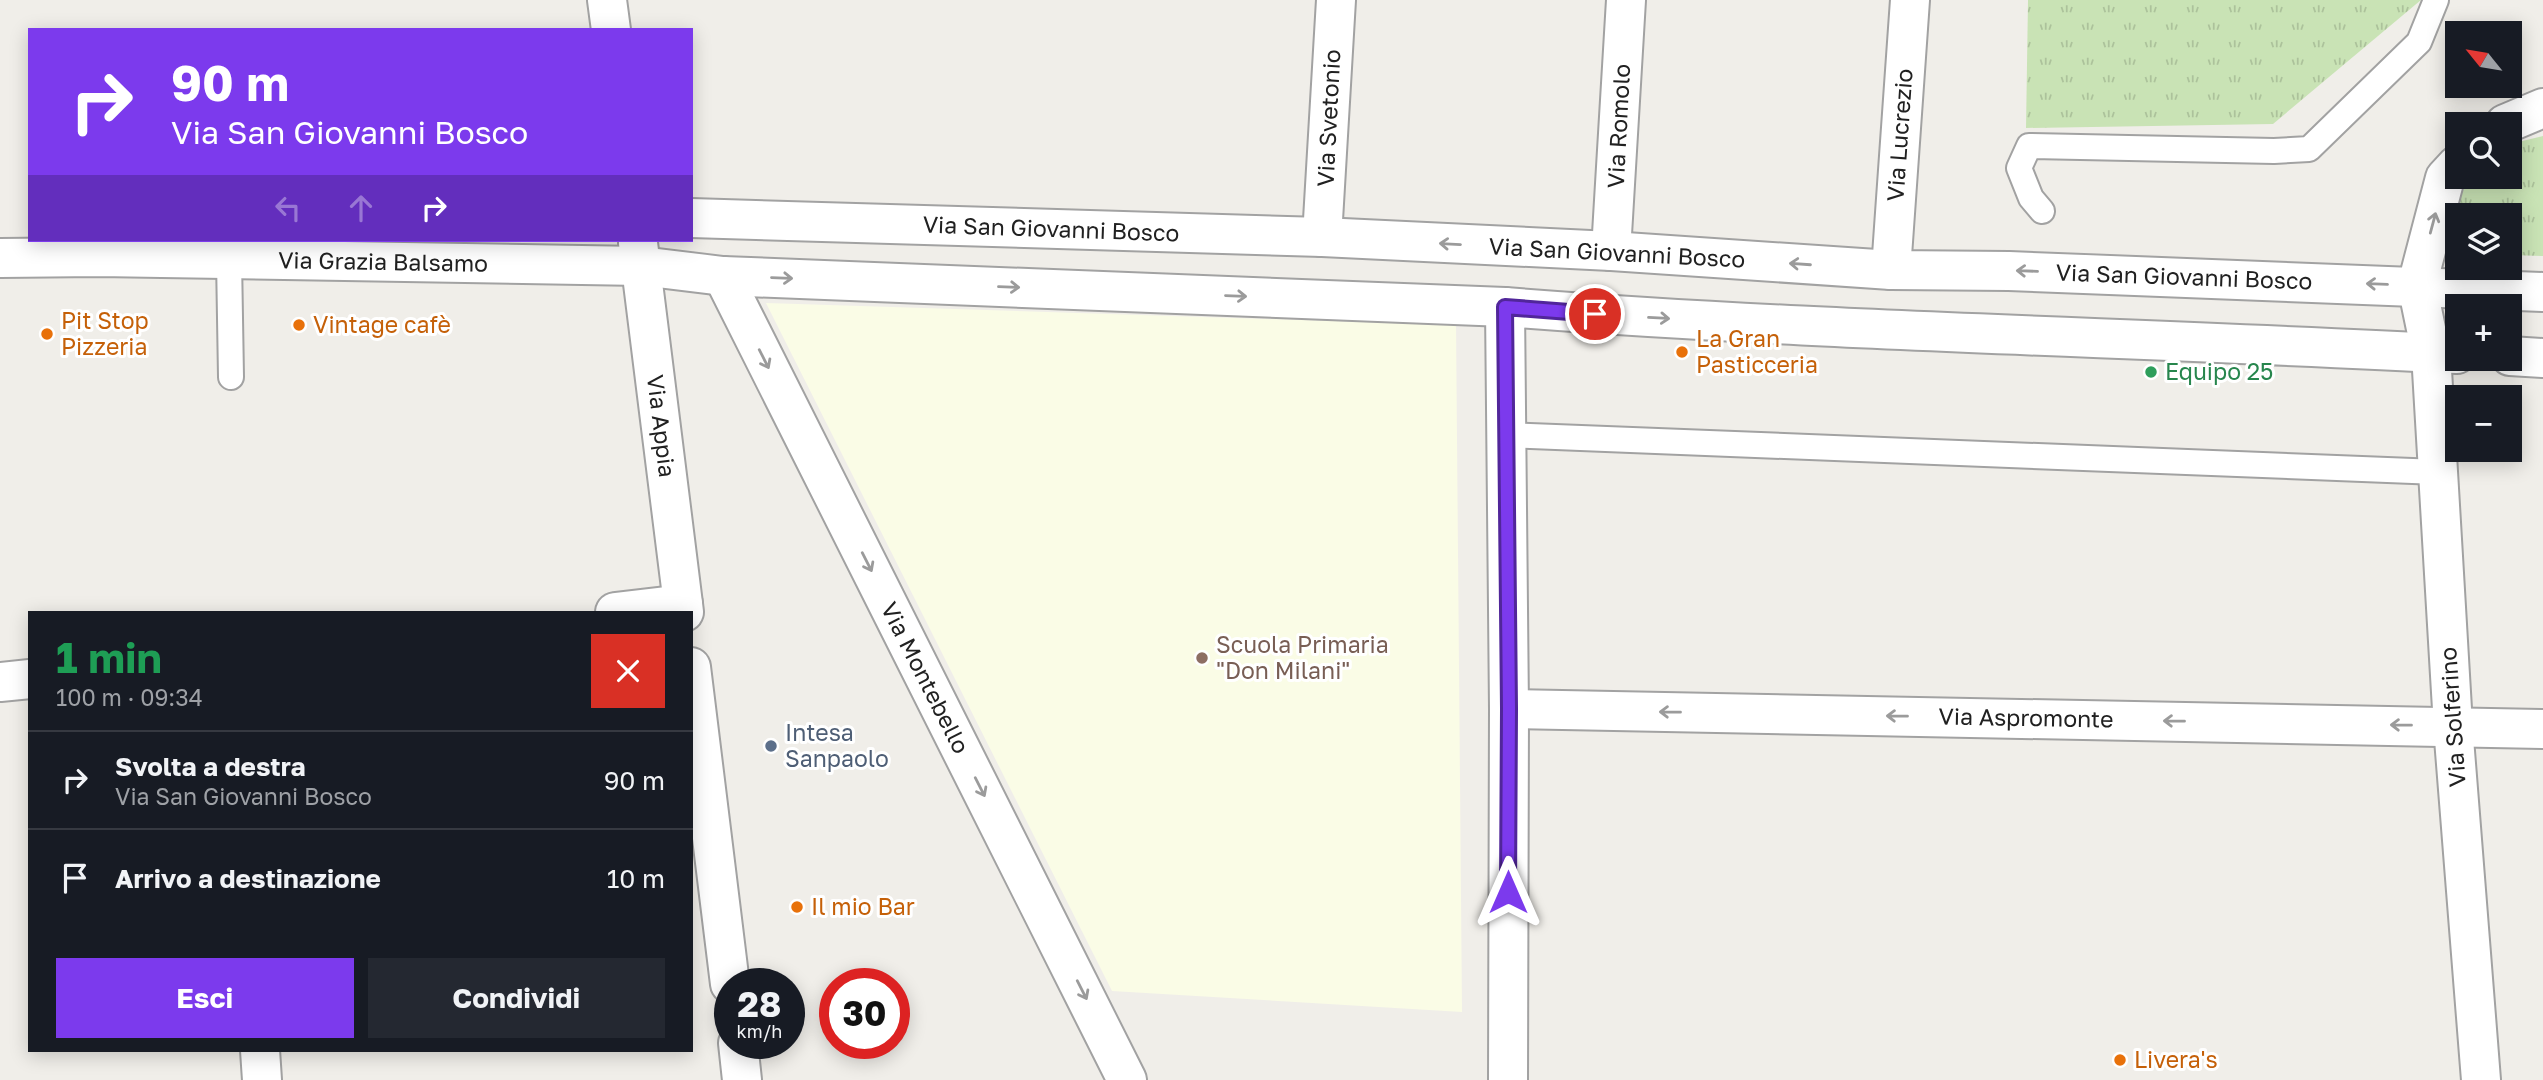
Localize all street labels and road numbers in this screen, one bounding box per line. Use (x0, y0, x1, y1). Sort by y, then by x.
street label: Via Svetonio (1310, 48, 1346, 187)
street label: Via Romolo (1601, 63, 1635, 189)
street label: Via Lucrezio (1880, 68, 1918, 202)
street label: Via San Giovanni Bosco (922, 210, 1180, 246)
street label: Via San Giovanni Bosco (1488, 231, 1746, 273)
street label: Via Grazia Balsamo (278, 245, 488, 277)
street label: Via San Giovanni Bosco (2055, 258, 2313, 294)
street label: Via Appia (642, 373, 682, 479)
street label: Via Montebello (876, 597, 976, 758)
street label: Via Solferino (2433, 646, 2471, 788)
street label: Via Aspromonte (1938, 701, 2114, 733)

